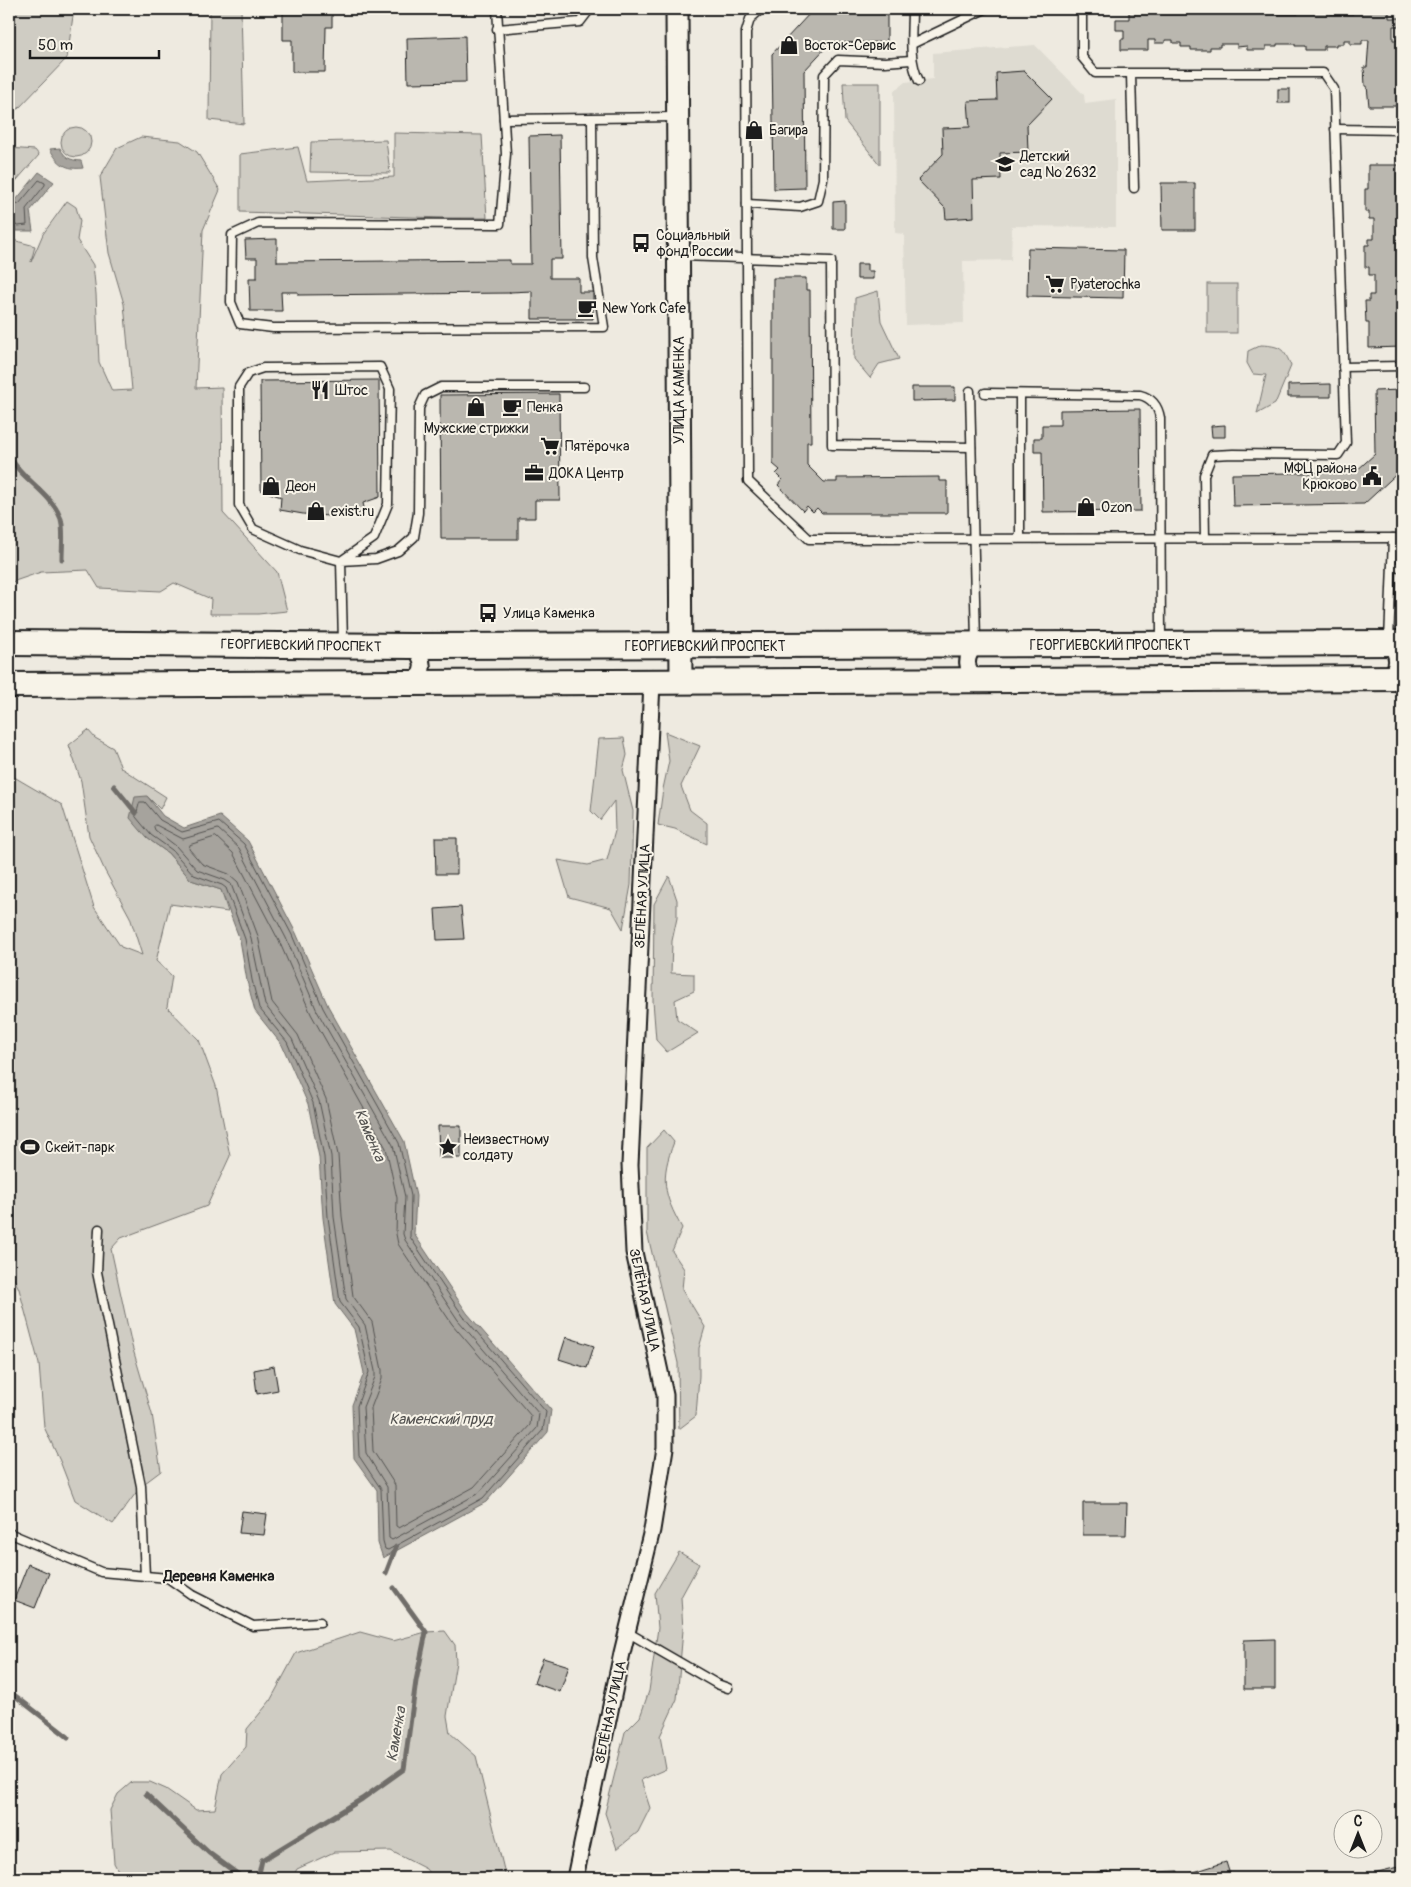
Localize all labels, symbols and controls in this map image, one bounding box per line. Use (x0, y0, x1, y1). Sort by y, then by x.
scale bar (30, 28, 159, 60)
shop icon: Восток-Сервис (778, 34, 800, 56)
text: 50 m (38, 36, 73, 55)
place label: Восток-Сервис (804, 37, 896, 54)
shop icon: Багира (743, 119, 765, 141)
place label: Багира (769, 122, 808, 139)
place label: Детский сад № 2632 (1019, 148, 1097, 181)
school or university icon: Детский сад № 2632 (994, 153, 1016, 175)
place label: Социальный фонд России (656, 227, 733, 260)
bus stop icon: Социальный фонд России (630, 232, 652, 254)
supermarket icon: Pyaterochka (1044, 273, 1066, 295)
place label: Pyaterochka (1070, 276, 1141, 293)
cafe icon: New York Cafe (576, 297, 598, 319)
place label: New York Cafe (602, 300, 686, 317)
street label: УЛИЦА КАМЕНКА (671, 336, 688, 444)
restaurant icon: Штос (309, 379, 331, 401)
place label: Штос (335, 382, 368, 399)
shop icon: Мужские стрижки (465, 396, 487, 418)
cafe icon: Пенка (501, 396, 523, 418)
place label: Пенка (527, 399, 563, 416)
place label: Мужские стрижки (424, 420, 528, 437)
supermarket icon: Пятёрочка (539, 435, 561, 457)
place label: Пятёрочка (565, 438, 629, 455)
place label: МФЦ района Крюково (1284, 460, 1357, 493)
office icon: ДОКА Центр (523, 462, 545, 484)
place label: ДОКА Центр (548, 465, 624, 482)
public building icon: МФЦ района Крюково (1361, 465, 1383, 487)
shop icon: Деон (260, 475, 282, 497)
place label: Деон (285, 478, 316, 495)
shop icon: Ozon (1075, 496, 1097, 518)
place label: Ozon (1101, 499, 1133, 516)
shop icon: exist.ru (305, 500, 327, 522)
place label: exist.ru (331, 503, 374, 520)
bus stop icon: Улица Каменка (477, 602, 499, 624)
place label: Улица Каменка (503, 605, 595, 622)
street label: ГЕОРГИЕВСКИЙ ПРОСПЕКТ (220, 636, 382, 655)
street label: ГЕОРГИЕВСКИЙ ПРОСПЕКТ (1029, 637, 1191, 654)
street label: ГЕОРГИЕВСКИЙ ПРОСПЕКТ (624, 638, 786, 655)
street label: ЗЕЛЁНАЯ УЛИЦА (631, 843, 654, 949)
water label: Каменка (350, 1106, 389, 1165)
place label: Неизвестному солдату (463, 1131, 549, 1164)
sports icon: Скейт-парк (19, 1136, 41, 1158)
place icon: Неизвестному солдату (437, 1136, 459, 1158)
place label: Скейт-парк (45, 1139, 115, 1156)
street label: ЗЕЛЁНАЯ УЛИЦА (625, 1247, 664, 1353)
water label: Каменский пруд (390, 1410, 494, 1429)
district label: Деревня Каменка (162, 1567, 275, 1586)
street label: ЗЕЛЁНАЯ УЛИЦА (591, 1659, 630, 1765)
water label: Каменка (382, 1704, 411, 1763)
north arrow (1334, 1810, 1384, 1860)
text: С (1354, 1813, 1363, 1830)

